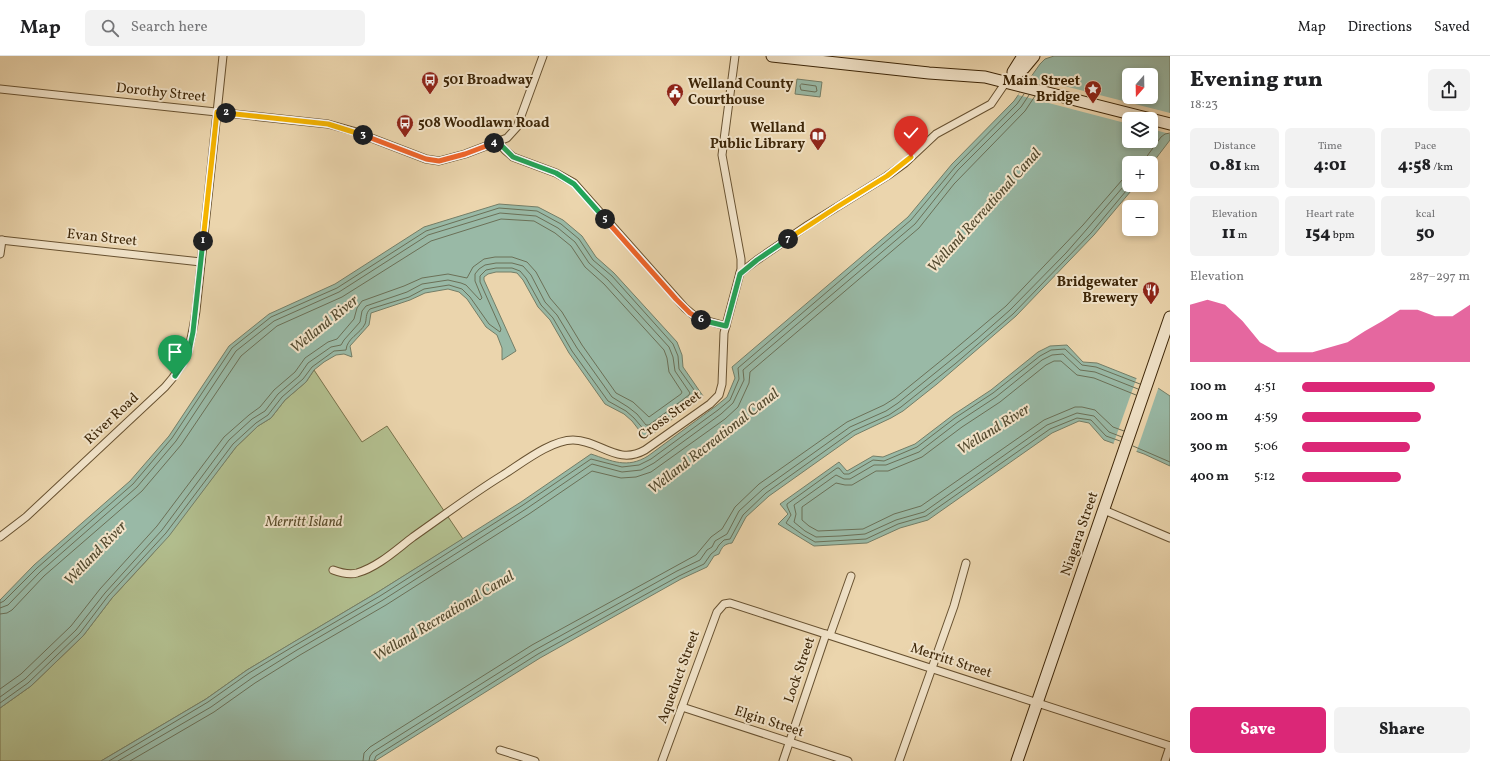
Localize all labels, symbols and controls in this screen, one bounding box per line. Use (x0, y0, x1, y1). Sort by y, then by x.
search box (85, 10, 365, 46)
text: Map (20, 15, 61, 41)
icon: search (99, 17, 121, 39)
text: Search here (131, 17, 208, 38)
text: Map (1298, 18, 1326, 37)
text: Directions (1348, 18, 1412, 37)
text: Saved (1434, 18, 1470, 37)
text: Evening run (1190, 65, 1323, 96)
north arrow (1122, 68, 1158, 104)
map controls (1122, 68, 1158, 236)
button: share (1428, 69, 1470, 111)
bus stop icon: 501 Broadway (420, 70, 440, 95)
place label: 501 Broadway (443, 71, 533, 90)
place label: Main Street Bridge (1003, 72, 1080, 107)
place label: Welland County Courthouse (688, 75, 793, 110)
street label: Dorothy Street (115, 79, 207, 107)
place icon: Main Street Bridge (1083, 79, 1103, 104)
public building icon: Welland County Courthouse (665, 82, 685, 107)
text: 18:23 (1190, 96, 1218, 114)
pin: 2 (216, 103, 236, 123)
text: 2 (223, 105, 229, 120)
button: layers (1122, 112, 1158, 148)
bus stop icon: 508 Woodlawn Road (395, 113, 415, 138)
place label: 508 Woodlawn Road (418, 114, 550, 133)
pin (894, 116, 928, 157)
place label: Welland Public Library (710, 119, 805, 154)
icon: check (900, 122, 922, 144)
pin: 3 (353, 125, 373, 145)
library icon: Welland Public Library (808, 126, 828, 151)
text: 3 (360, 127, 366, 142)
pin: 4 (484, 133, 504, 153)
text: 4 (491, 135, 497, 150)
text: Distance (1214, 139, 1256, 154)
text: Time (1318, 139, 1342, 154)
text: Pace (1414, 139, 1436, 154)
water label: Welland Recreational Canal (923, 144, 1047, 278)
text: 0.81 (1210, 154, 1242, 177)
text: 4:01 (1314, 154, 1346, 177)
text: 4:58 (1398, 154, 1431, 177)
button: + (1122, 156, 1158, 192)
text: km (1242, 160, 1260, 175)
text: /km (1431, 160, 1453, 175)
button: − (1122, 200, 1158, 236)
text: Elevation (1212, 207, 1258, 222)
text: Heart rate (1306, 207, 1354, 222)
text: kcal (1416, 207, 1435, 222)
pin: 5 (595, 209, 615, 229)
text: 5 (602, 211, 608, 226)
text: 11 (1222, 222, 1236, 245)
text: 154 (1305, 222, 1331, 245)
text: 50 (1416, 222, 1435, 245)
street label: Evan Street (66, 225, 138, 251)
text: m (1236, 228, 1248, 243)
text: bpm (1331, 228, 1355, 243)
pin: 7 (778, 229, 798, 249)
pin: 1 (193, 231, 213, 251)
text: 7 (785, 231, 791, 246)
text: 1 (201, 233, 205, 248)
text: Elevation (1190, 268, 1244, 286)
text: 287–297 m (1409, 268, 1470, 286)
place label: Bridgewater Brewery (1057, 273, 1138, 308)
restaurant icon: Bridgewater Brewery (1141, 280, 1161, 305)
water label: Welland River (286, 291, 364, 359)
pin: 6 (691, 310, 711, 330)
text: 6 (698, 312, 704, 327)
pin (158, 335, 192, 376)
icon: arrive (164, 341, 186, 363)
text: 100 m (1190, 378, 1227, 396)
text: 4:51 (1254, 378, 1276, 396)
water label: Welland Recreational Canal (644, 384, 784, 500)
street label: Cross Street (635, 387, 706, 445)
street label: River Road (81, 389, 143, 449)
water label: Welland River (954, 399, 1035, 461)
text: 200 m (1190, 408, 1228, 426)
text: 4:59 (1254, 408, 1278, 426)
text: 300 m (1190, 438, 1228, 456)
text: 5:06 (1254, 438, 1278, 456)
text: 400 m (1190, 468, 1229, 486)
text: 5:12 (1254, 468, 1275, 486)
street label: Niagara Street (1057, 489, 1103, 579)
park label: Merritt Island (265, 513, 343, 532)
water label: Welland River (60, 517, 132, 591)
water label: Welland Recreational Canal (370, 566, 519, 667)
street label: Aqueduct Street (653, 628, 705, 726)
street label: Lock Street (780, 635, 820, 705)
street label: Merritt Street (908, 639, 994, 683)
street label: Elgin Street (732, 702, 806, 742)
button: Save (1190, 707, 1326, 753)
button: Share (1334, 707, 1470, 753)

